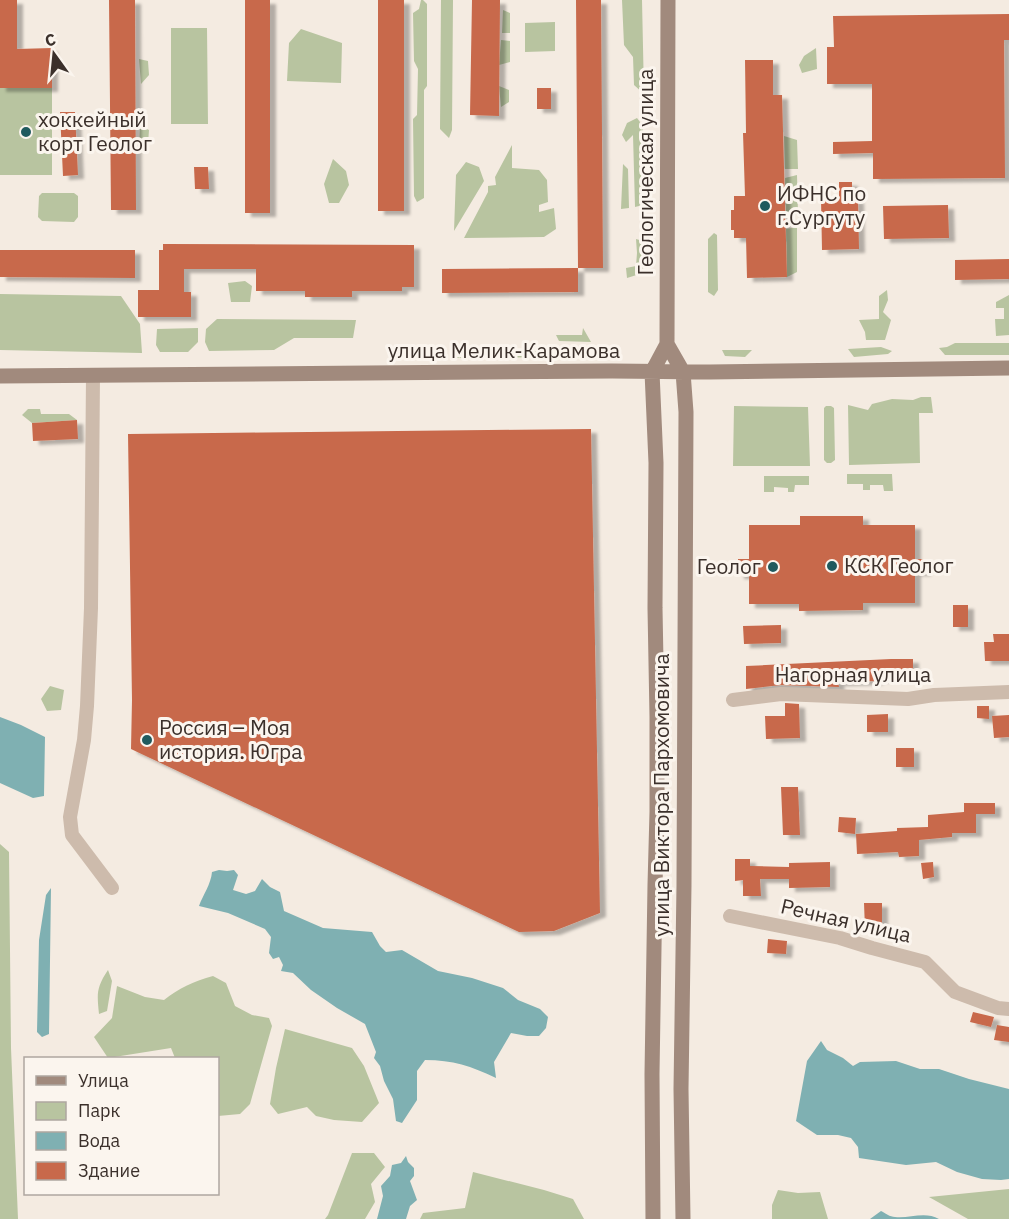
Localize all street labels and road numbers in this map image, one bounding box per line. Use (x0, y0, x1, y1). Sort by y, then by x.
street label: Геологическая улица (631, 69, 659, 276)
street label: улица Мелик-Карамова (388, 336, 620, 364)
street label: улица Виктора Пархомовича (647, 653, 675, 937)
street label: Нагорная улица (775, 660, 931, 688)
street label: Речная улица (778, 891, 914, 949)

